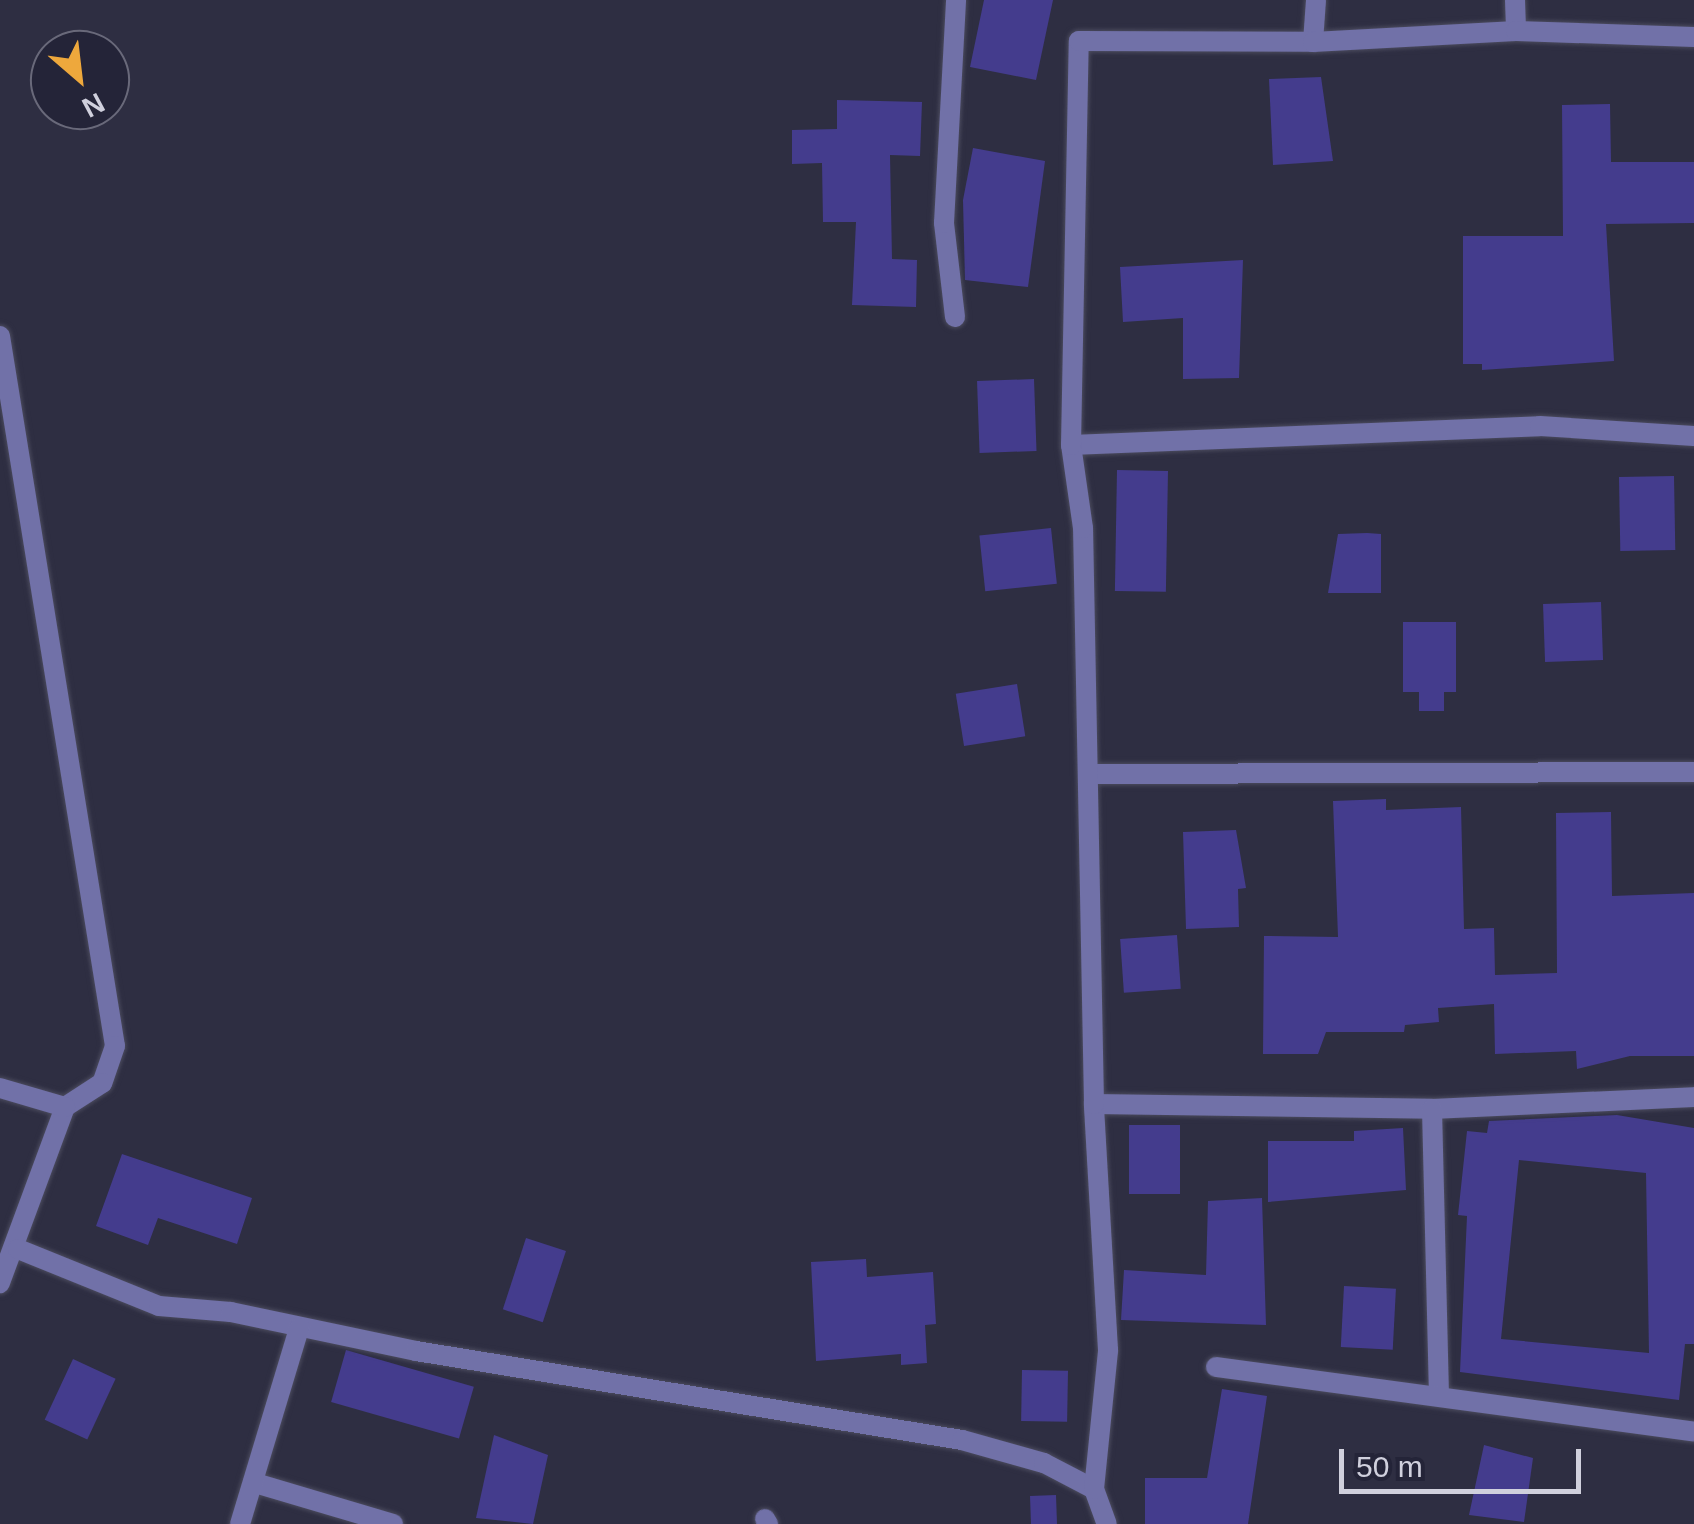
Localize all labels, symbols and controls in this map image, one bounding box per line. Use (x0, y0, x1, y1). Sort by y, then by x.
north arrow (30, 30, 130, 130)
text: N (77, 87, 110, 124)
scale bar (1344, 1429, 1586, 1491)
text: 50 m (1356, 1450, 1423, 1483)

